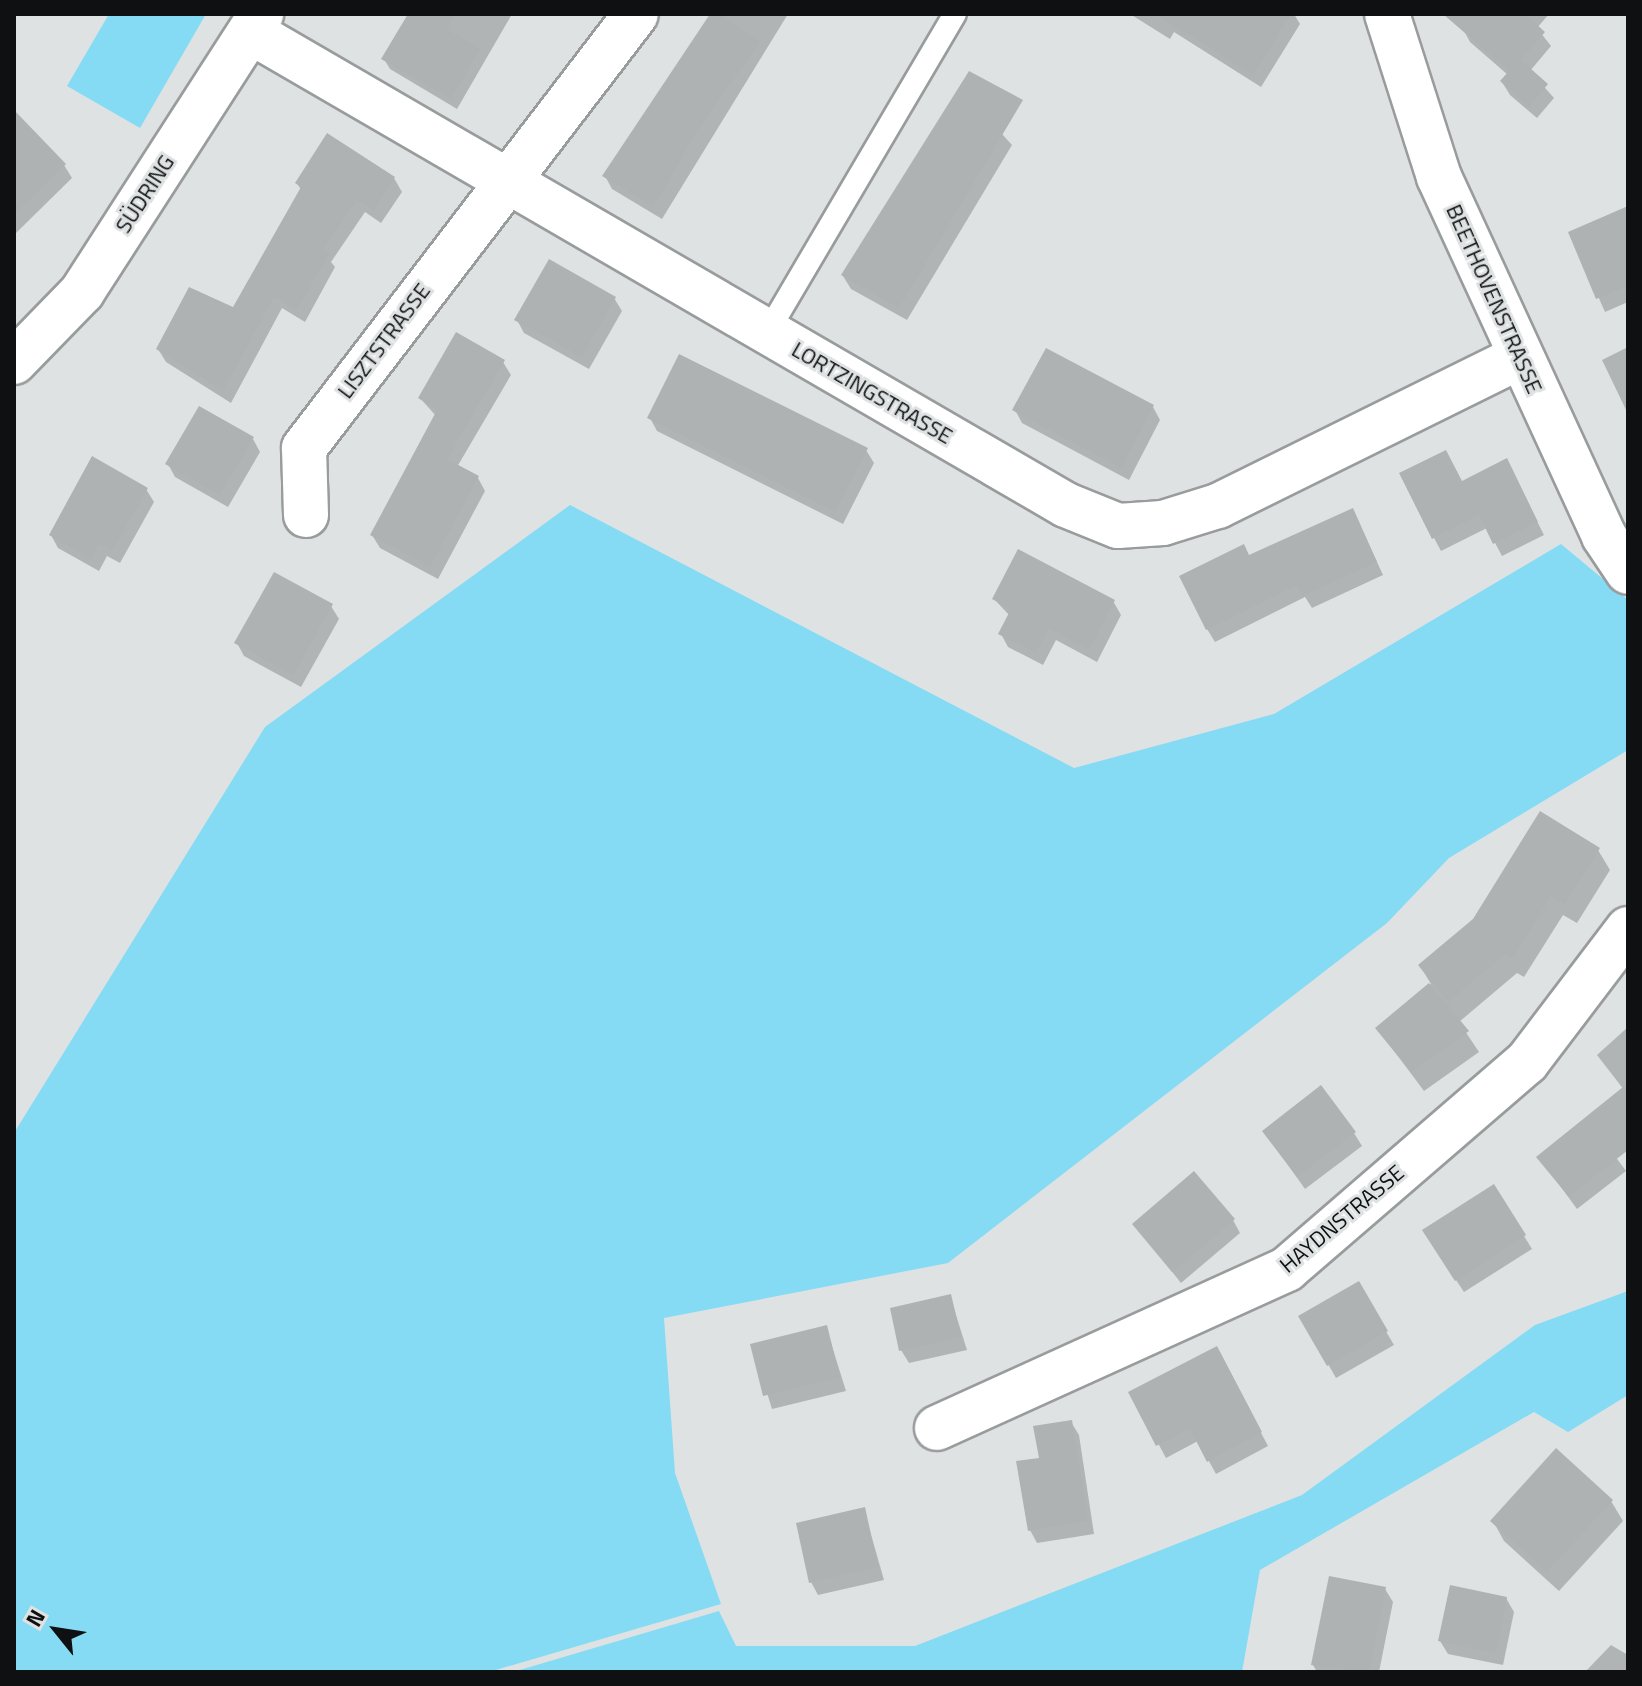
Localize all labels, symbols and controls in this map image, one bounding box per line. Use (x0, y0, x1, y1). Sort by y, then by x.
street label: SÜDRING (110, 150, 180, 238)
street label: BEETHOVENSTRASSE (1440, 200, 1548, 398)
street label: LISZTSTRASSE (332, 278, 436, 404)
street label: LORTZINGSTRASSE (787, 336, 957, 450)
street label: HAYDNSTRASSE (1275, 1159, 1409, 1279)
north arrow (16, 1590, 96, 1670)
text: N (17, 1603, 54, 1633)

